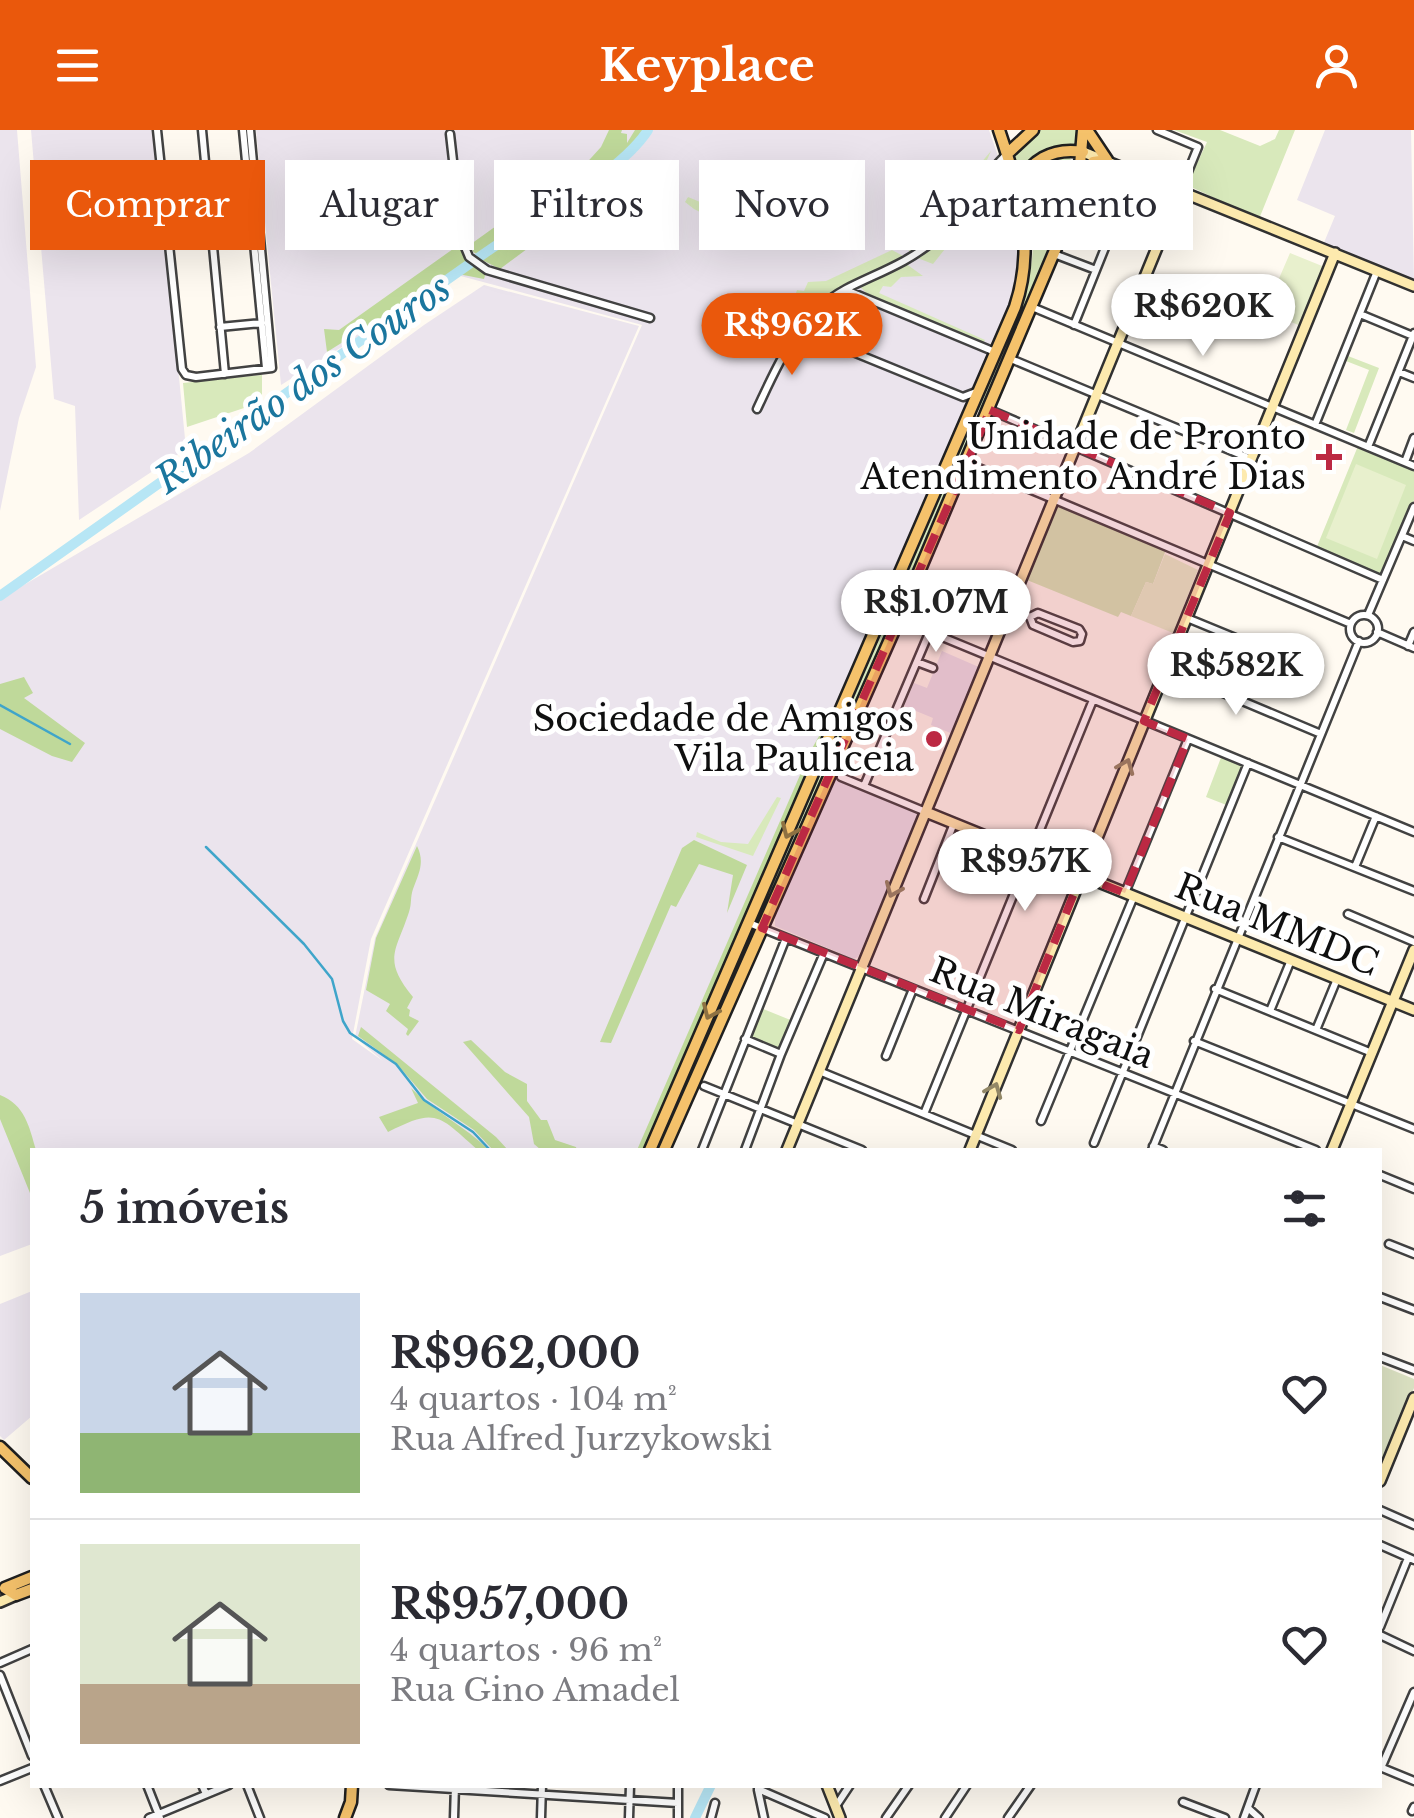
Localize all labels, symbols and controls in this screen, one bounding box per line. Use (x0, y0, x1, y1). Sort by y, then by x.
text: Keyplace (599, 37, 815, 93)
icon: menu (50, 38, 105, 93)
icon: person (1309, 38, 1364, 93)
chip: Comprar (30, 160, 265, 250)
chip: Alugar (285, 160, 474, 250)
chip: Filtros (494, 160, 679, 250)
chip: Novo (699, 160, 865, 250)
chip: Apartamento (885, 160, 1193, 250)
water label: Ribeirão dos Couros (145, 264, 460, 504)
pin: R$620K (1122, 274, 1284, 359)
text: R$620K (1133, 286, 1273, 326)
pin: R$962K (711, 293, 873, 378)
text: R$962K (724, 305, 860, 345)
place label: Unidade de Pronto Atendimento André Dias (859, 415, 1306, 498)
marker: Unidade de Pronto Atendimento André Dias (1316, 444, 1342, 470)
pin: R$1.07M (844, 570, 1028, 655)
text: R$1.07M (863, 582, 1009, 622)
pin: R$582K (1155, 633, 1317, 718)
text: R$582K (1169, 645, 1303, 685)
place label: Sociedade de Amigos Vila Pauliceia (533, 697, 915, 780)
marker: Sociedade de Amigos Vila Pauliceia (923, 728, 945, 750)
one-way arrow (1114, 758, 1134, 776)
one-way arrow (781, 821, 801, 839)
pin: R$957K (944, 829, 1106, 914)
text: R$957K (960, 841, 1090, 881)
street label: Rua MMDC (1169, 864, 1385, 985)
one-way arrow (885, 880, 905, 898)
street label: Rua Miragaia (924, 948, 1161, 1077)
one-way arrow (702, 1002, 722, 1020)
one-way arrow (983, 1082, 1003, 1100)
icon: filters (1277, 1181, 1332, 1236)
text: 5 imóveis (80, 1182, 289, 1234)
text: R$962,000 (390, 1327, 641, 1379)
icon: home (160, 1333, 280, 1453)
icon: heart (1277, 1366, 1332, 1421)
text: 4 quartos · 104 m² (390, 1379, 677, 1419)
text: Rua Alfred Jurzykowski (390, 1419, 772, 1459)
text: R$957,000 (390, 1578, 629, 1630)
icon: home (160, 1584, 280, 1704)
icon: heart (1277, 1617, 1332, 1672)
text: 4 quartos · 96 m² (390, 1630, 662, 1670)
text: Rua Gino Amadel (390, 1670, 680, 1710)

